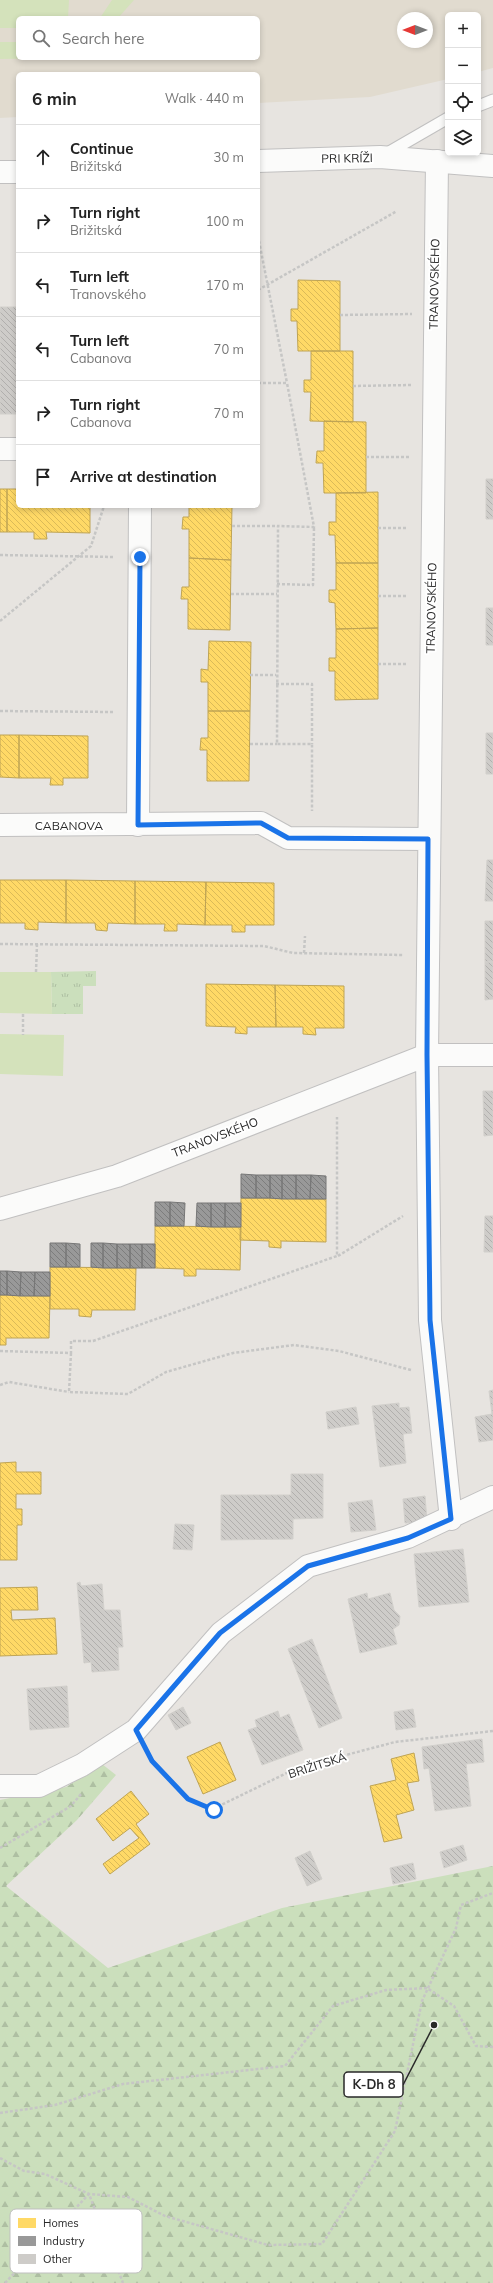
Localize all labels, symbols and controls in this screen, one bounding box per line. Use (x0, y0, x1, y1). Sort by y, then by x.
north arrow (397, 12, 433, 48)
map controls (445, 12, 481, 156)
button: + (445, 12, 481, 48)
search box (16, 16, 260, 60)
icon: search (30, 27, 52, 49)
text: Search here (62, 29, 144, 48)
button: − (445, 48, 481, 84)
button: locate (445, 84, 481, 120)
text: 6 min (32, 88, 77, 109)
text: Walk · 440 m (165, 90, 244, 106)
button: layers (445, 120, 481, 156)
text: Continue (70, 139, 133, 158)
icon: ahead (32, 146, 54, 168)
text: 30 m (214, 149, 244, 165)
street label: PRI KRÍŽI (321, 150, 373, 166)
text: Brižitská (70, 158, 122, 174)
text: Turn right (70, 203, 140, 222)
icon: right (32, 210, 54, 232)
text: 100 m (206, 213, 244, 229)
text: Brižitská (70, 222, 122, 238)
street label: TRANOVSKÉHO (426, 238, 442, 330)
text: Turn left (70, 267, 129, 286)
icon: left (32, 274, 54, 296)
text: 170 m (206, 277, 244, 293)
text: Tranovského (70, 286, 146, 302)
text: Turn left (70, 331, 129, 350)
icon: left (32, 338, 54, 360)
text: 70 m (214, 341, 244, 357)
text: Cabanova (70, 350, 132, 366)
text: Turn right (70, 395, 140, 414)
icon: right (32, 402, 54, 424)
text: 70 m (214, 405, 244, 421)
text: Cabanova (70, 414, 132, 430)
icon: arrive (32, 466, 54, 488)
text: Arrive at destination (70, 467, 217, 486)
route end (131, 548, 149, 566)
street label: TRANOVSKÉHO (423, 562, 439, 654)
street label: CABANOVA (35, 818, 103, 833)
street label: TRANOVSKÉHO (170, 1114, 260, 1160)
street label: BRIŽITSKÁ (286, 1748, 348, 1781)
route start (205, 1801, 223, 1819)
callout: K-Dh 8 (344, 2072, 403, 2097)
text: K-Dh 8 (352, 2076, 396, 2092)
legend (10, 2209, 142, 2273)
text: Homes (43, 2216, 79, 2230)
text: Industry (43, 2234, 85, 2248)
text: Other (43, 2252, 72, 2266)

